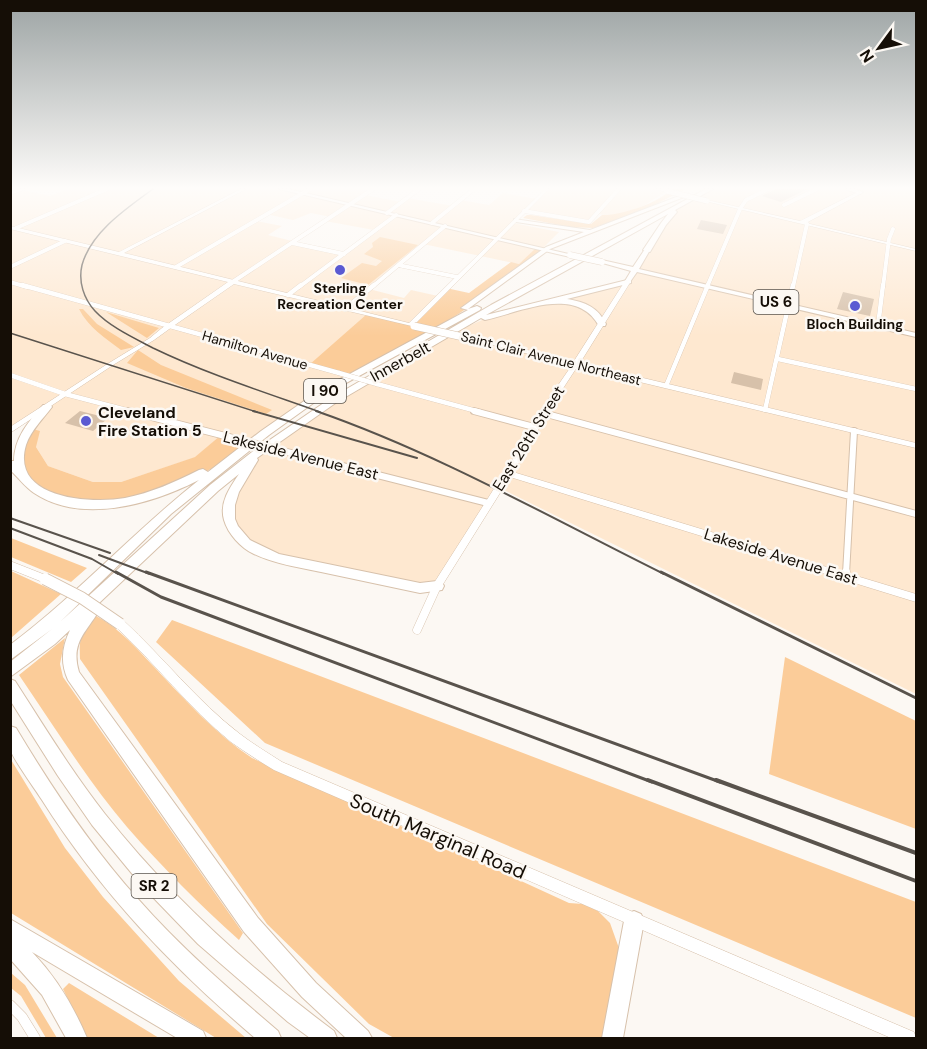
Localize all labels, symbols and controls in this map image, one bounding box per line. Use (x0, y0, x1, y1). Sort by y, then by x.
north arrow (849, 18, 909, 78)
text: N (855, 45, 879, 67)
marker: Sterling Recreation Center (333, 263, 347, 277)
place label: Sterling Recreation Center (277, 279, 403, 313)
road number: US 6 (754, 290, 798, 314)
marker: Bloch Building (848, 299, 862, 313)
place label: Bloch Building (807, 315, 903, 333)
street label: Hamilton Avenue (200, 326, 310, 374)
street label: Saint Clair Avenue Northeast (459, 327, 643, 389)
street label: Innerbelt (366, 336, 434, 387)
road number: I 90 (304, 379, 346, 403)
street label: East 26th Street (488, 382, 569, 495)
place label: Cleveland Fire Station 5 (98, 402, 202, 441)
marker: Cleveland Fire Station 5 (79, 414, 93, 428)
street label: Lakeside Avenue East (221, 426, 381, 485)
street label: Lakeside Avenue East (702, 523, 860, 590)
street label: South Marginal Road (346, 787, 530, 885)
road number: SR 2 (132, 874, 176, 898)

